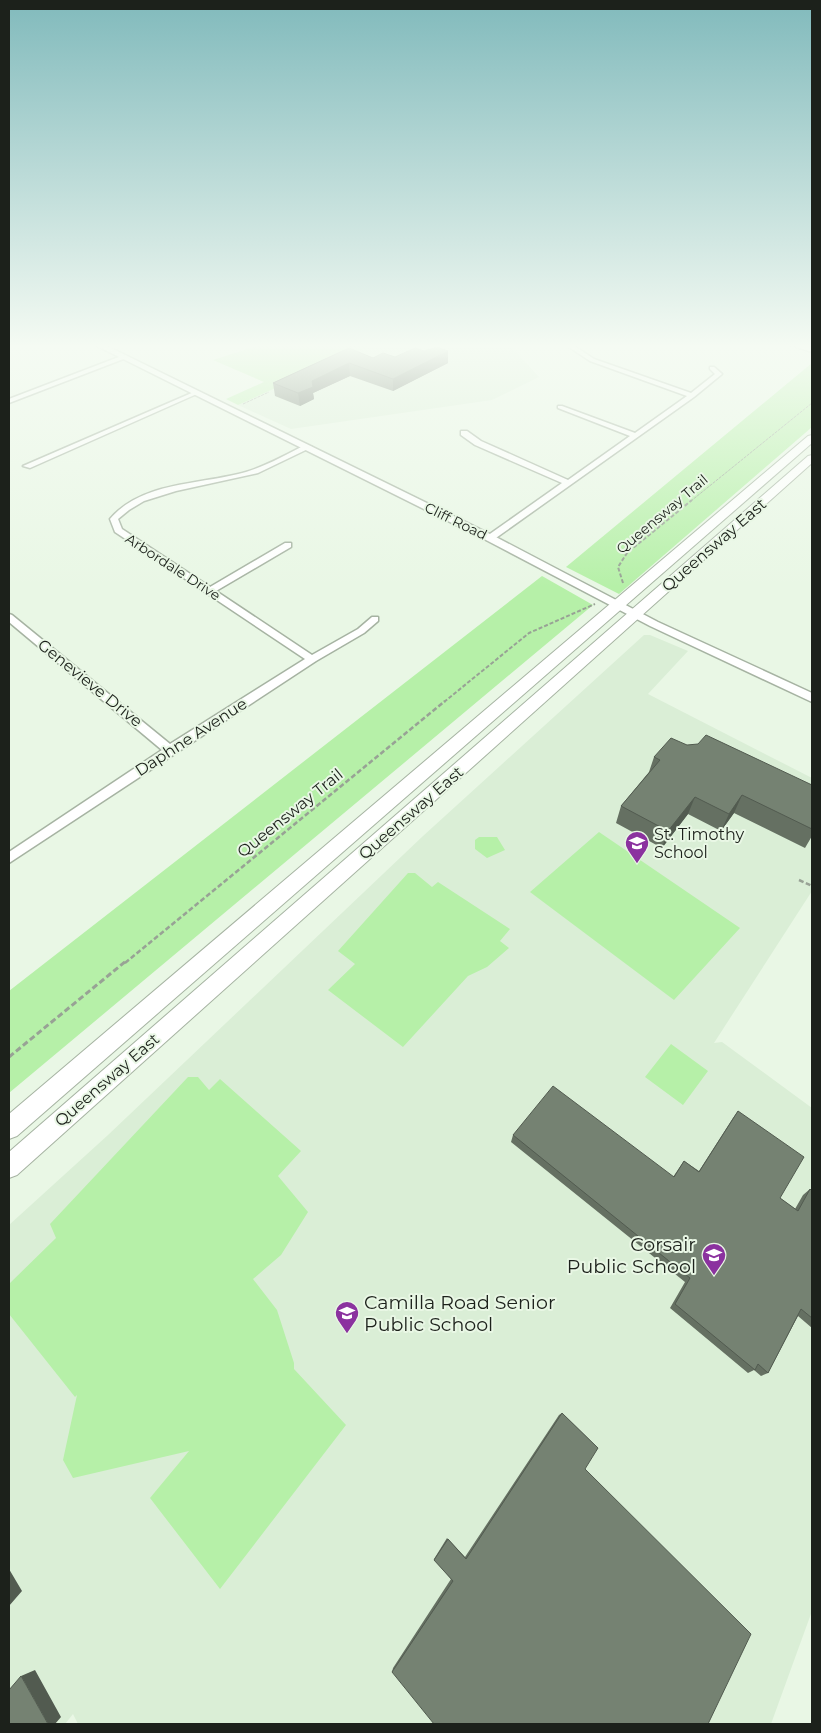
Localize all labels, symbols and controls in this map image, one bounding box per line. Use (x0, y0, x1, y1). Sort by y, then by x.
street label: Queensway Trail (612, 470, 712, 558)
street label: Queensway East (658, 494, 770, 595)
street label: Cliff Road (422, 498, 490, 544)
street label: Arbordale Drive (122, 530, 224, 604)
street label: Genevieve Drive (34, 635, 146, 731)
street label: Daphne Avenue (132, 694, 250, 780)
street label: Queensway East (355, 762, 467, 863)
street label: Queensway Trail (233, 765, 347, 861)
place label: St. Timothy School (654, 825, 745, 862)
school or university icon: St. Timothy School (624, 830, 650, 864)
street label: Queensway East (51, 1029, 163, 1130)
place label: Corsair Public School (567, 1233, 696, 1278)
school or university icon: Corsair Public School (701, 1242, 727, 1276)
place label: Camilla Road Senior Public School (364, 1291, 556, 1336)
school or university icon: Camilla Road Senior Public School (334, 1300, 360, 1334)

